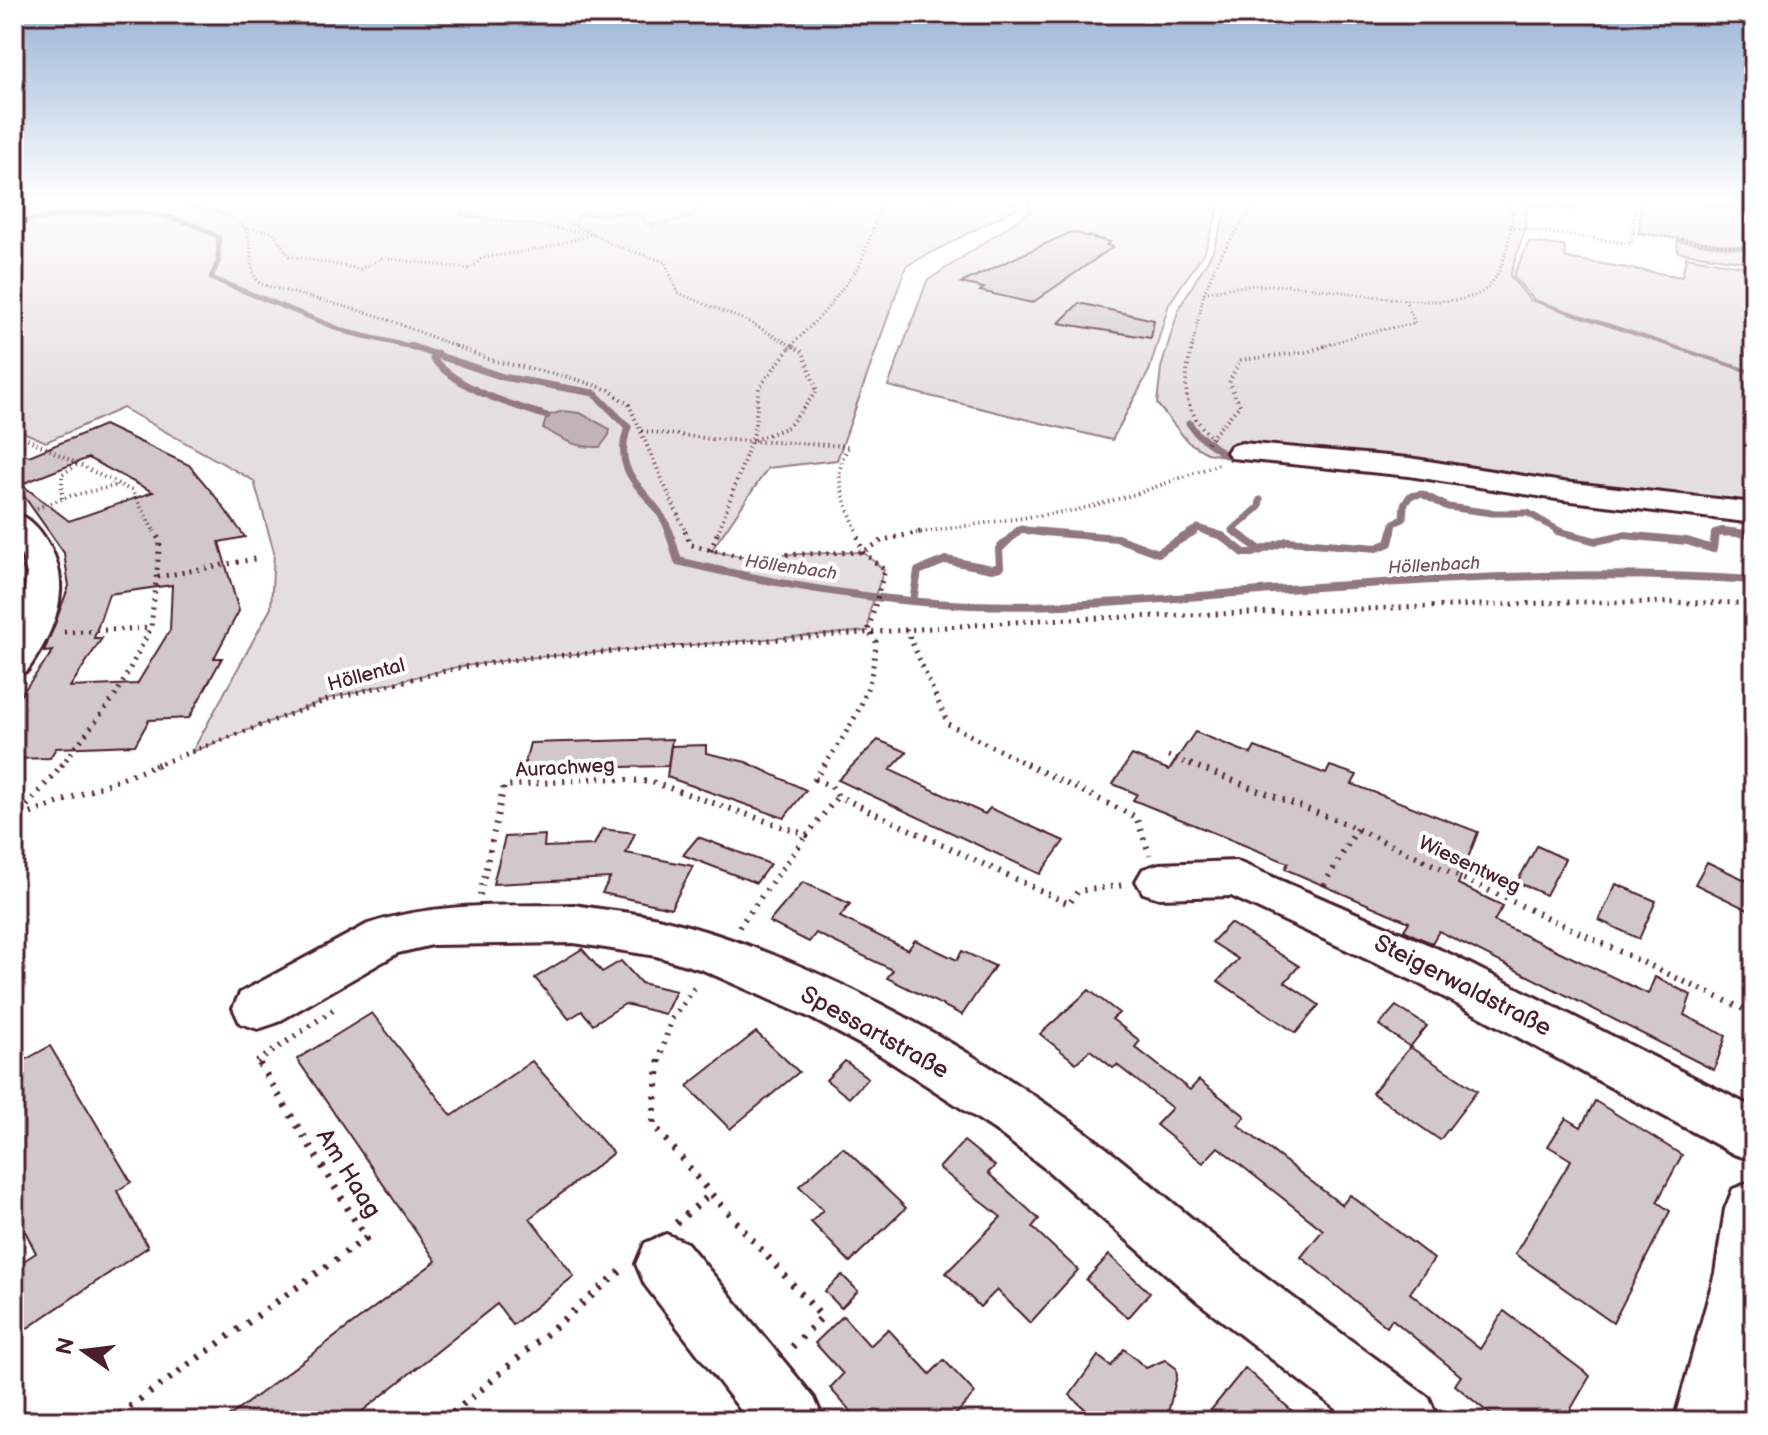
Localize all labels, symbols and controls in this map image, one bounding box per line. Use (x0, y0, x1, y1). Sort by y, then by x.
water label: Höllenbach (744, 551, 838, 584)
water label: Höllenbach (1387, 553, 1481, 578)
street label: Höllental (325, 653, 408, 697)
street label: Aurachweg (515, 753, 615, 783)
street label: Wiesentweg (1415, 831, 1524, 899)
street label: Steigerwaldstraße (1369, 928, 1556, 1043)
street label: Spessartstraße (796, 980, 954, 1085)
street label: Am Haag (310, 1123, 387, 1223)
north arrow (44, 1311, 124, 1391)
text: N (51, 1335, 81, 1358)

